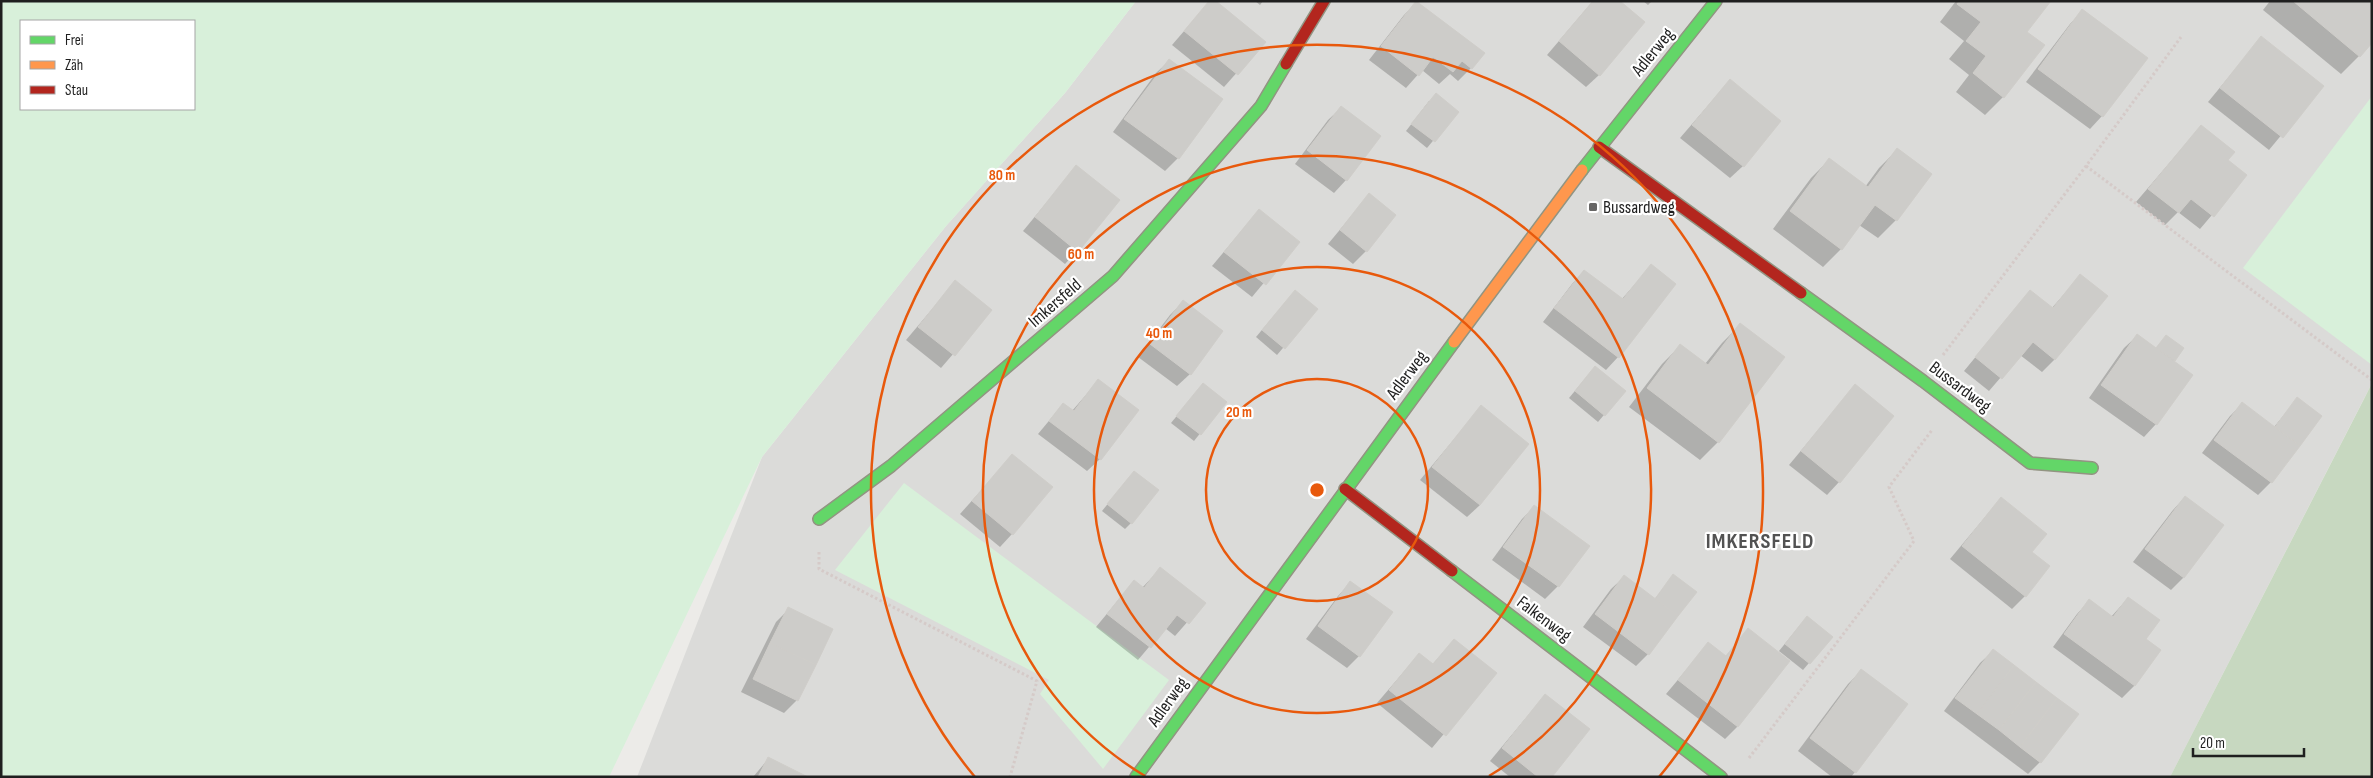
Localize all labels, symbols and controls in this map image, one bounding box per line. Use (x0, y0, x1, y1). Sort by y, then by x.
legend (20, 20, 195, 110)
street label: Adlerweg (1627, 24, 1679, 81)
text: Frei (65, 31, 84, 50)
text: Zäh (65, 56, 83, 75)
text: Stau (65, 81, 88, 100)
text: 80 m (989, 166, 1015, 185)
place label: Bussardweg (1603, 197, 1675, 218)
marker: Bussardweg (1587, 201, 1599, 213)
text: 60 m (1068, 245, 1094, 264)
street label: Imkersfeld (1024, 274, 1086, 332)
text: 40 m (1146, 324, 1172, 343)
street label: Adlerweg (1381, 347, 1432, 404)
street label: Bussardweg (1925, 357, 1995, 417)
text: 20 m (1226, 403, 1252, 422)
centre of rings (1308, 481, 1326, 499)
district label: IMKERSFELD (1706, 528, 1814, 555)
street label: Falkenweg (1513, 592, 1575, 646)
street label: Adlerweg (1143, 673, 1193, 731)
scale bar (2193, 726, 2304, 758)
text: 20 m (2200, 734, 2225, 753)

